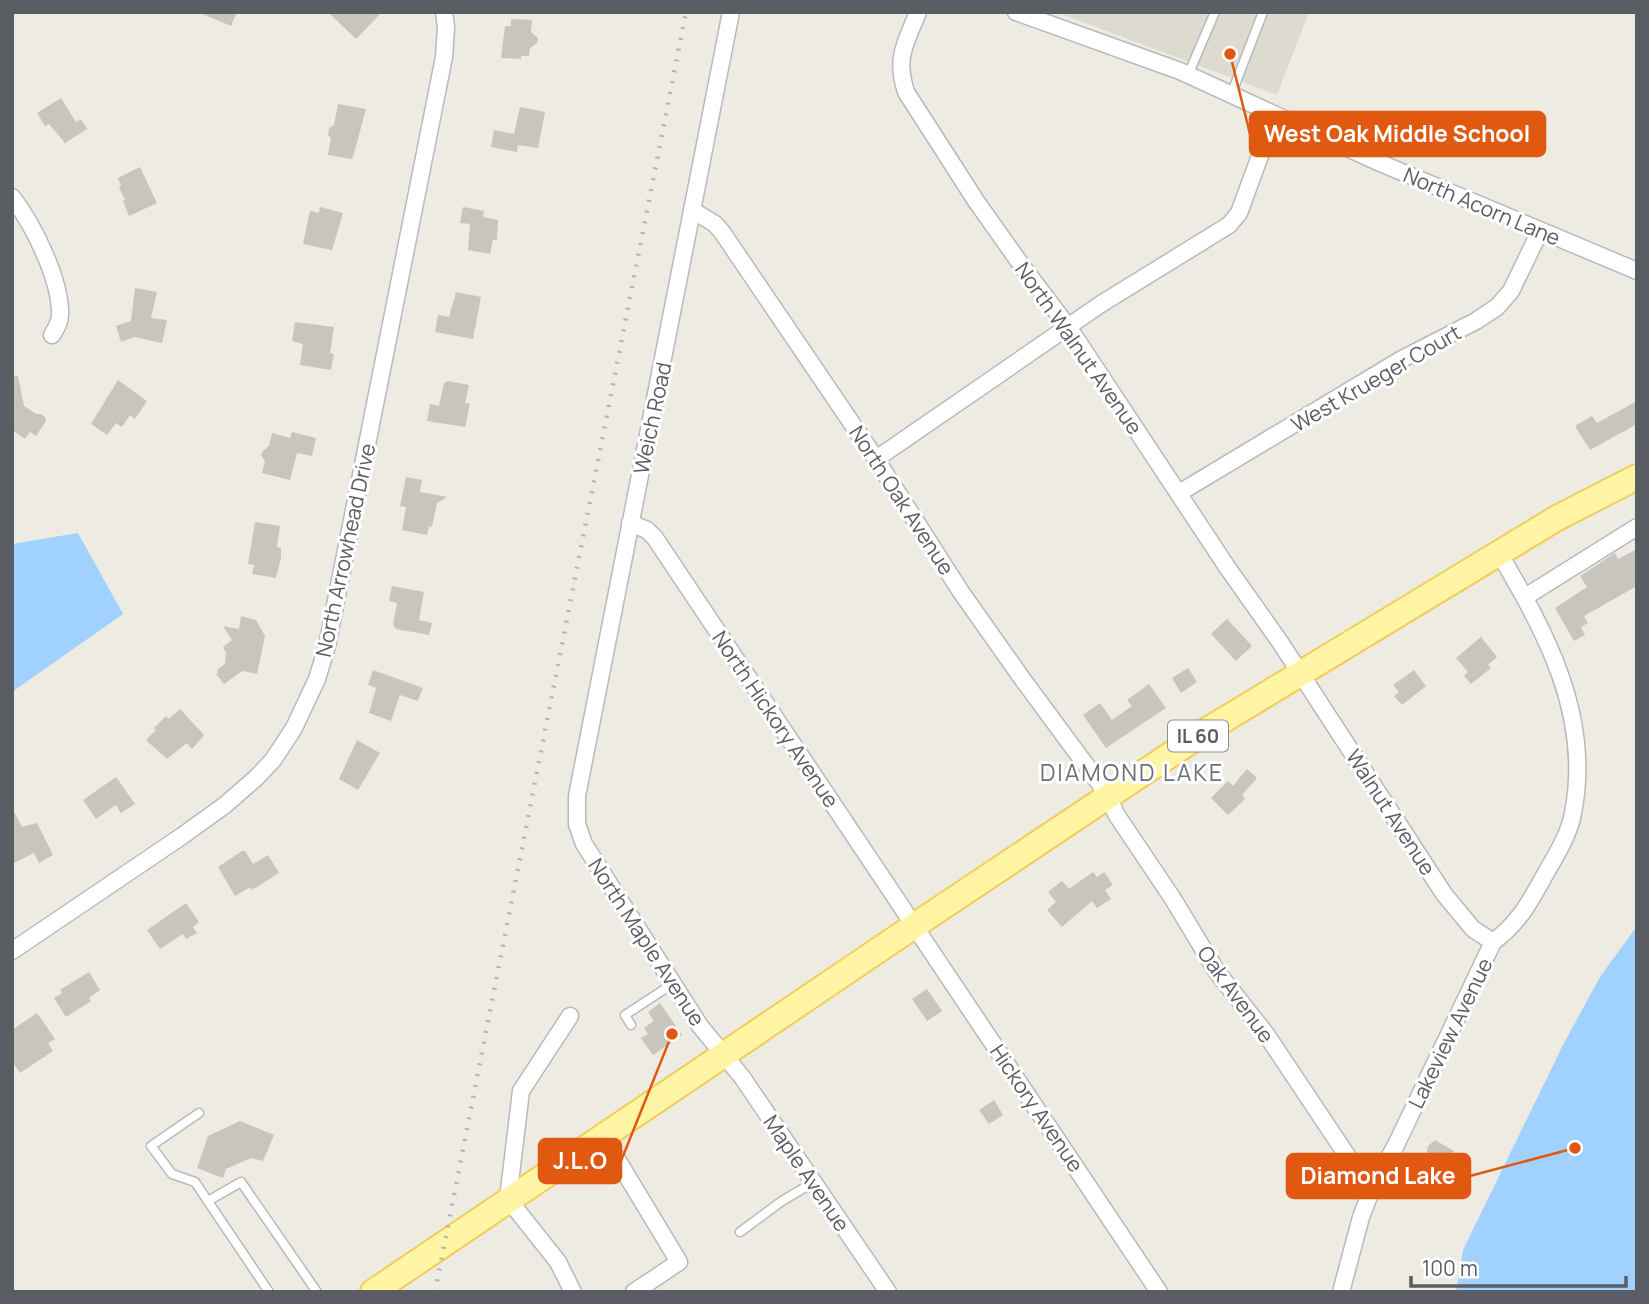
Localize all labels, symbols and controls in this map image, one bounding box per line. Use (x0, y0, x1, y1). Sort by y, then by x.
callout: West Oak Middle School (1250, 112, 1545, 156)
text: West Oak Middle School (1264, 117, 1530, 149)
street label: North Acorn Lane (1399, 160, 1565, 252)
street label: North Walnut Avenue (1009, 256, 1149, 440)
street label: West Krueger Court (1286, 318, 1466, 438)
street label: Weich Road (626, 360, 678, 476)
street label: North Oak Avenue (843, 420, 961, 580)
street label: North Arrowhead Drive (309, 441, 381, 659)
street label: North Hickory Avenue (706, 625, 846, 813)
road number: IL 60 (1168, 720, 1228, 751)
street label: Walnut Avenue (1340, 744, 1442, 880)
district label: DIAMOND LAKE (1040, 756, 1224, 788)
street label: North Maple Avenue (582, 853, 712, 1031)
street label: Oak Avenue (1191, 940, 1281, 1048)
street label: Lakeview Avenue (1401, 953, 1499, 1113)
street label: Hickory Avenue (984, 1039, 1090, 1177)
street label: Maple Avenue (758, 1109, 856, 1237)
callout: J.L.O (539, 1139, 621, 1183)
text: J.L.O (553, 1144, 607, 1176)
callout: Diamond Lake (1287, 1154, 1470, 1198)
text: Diamond Lake (1300, 1159, 1456, 1191)
scale bar (1411, 1244, 1626, 1288)
text: 100 m (1422, 1254, 1478, 1282)

